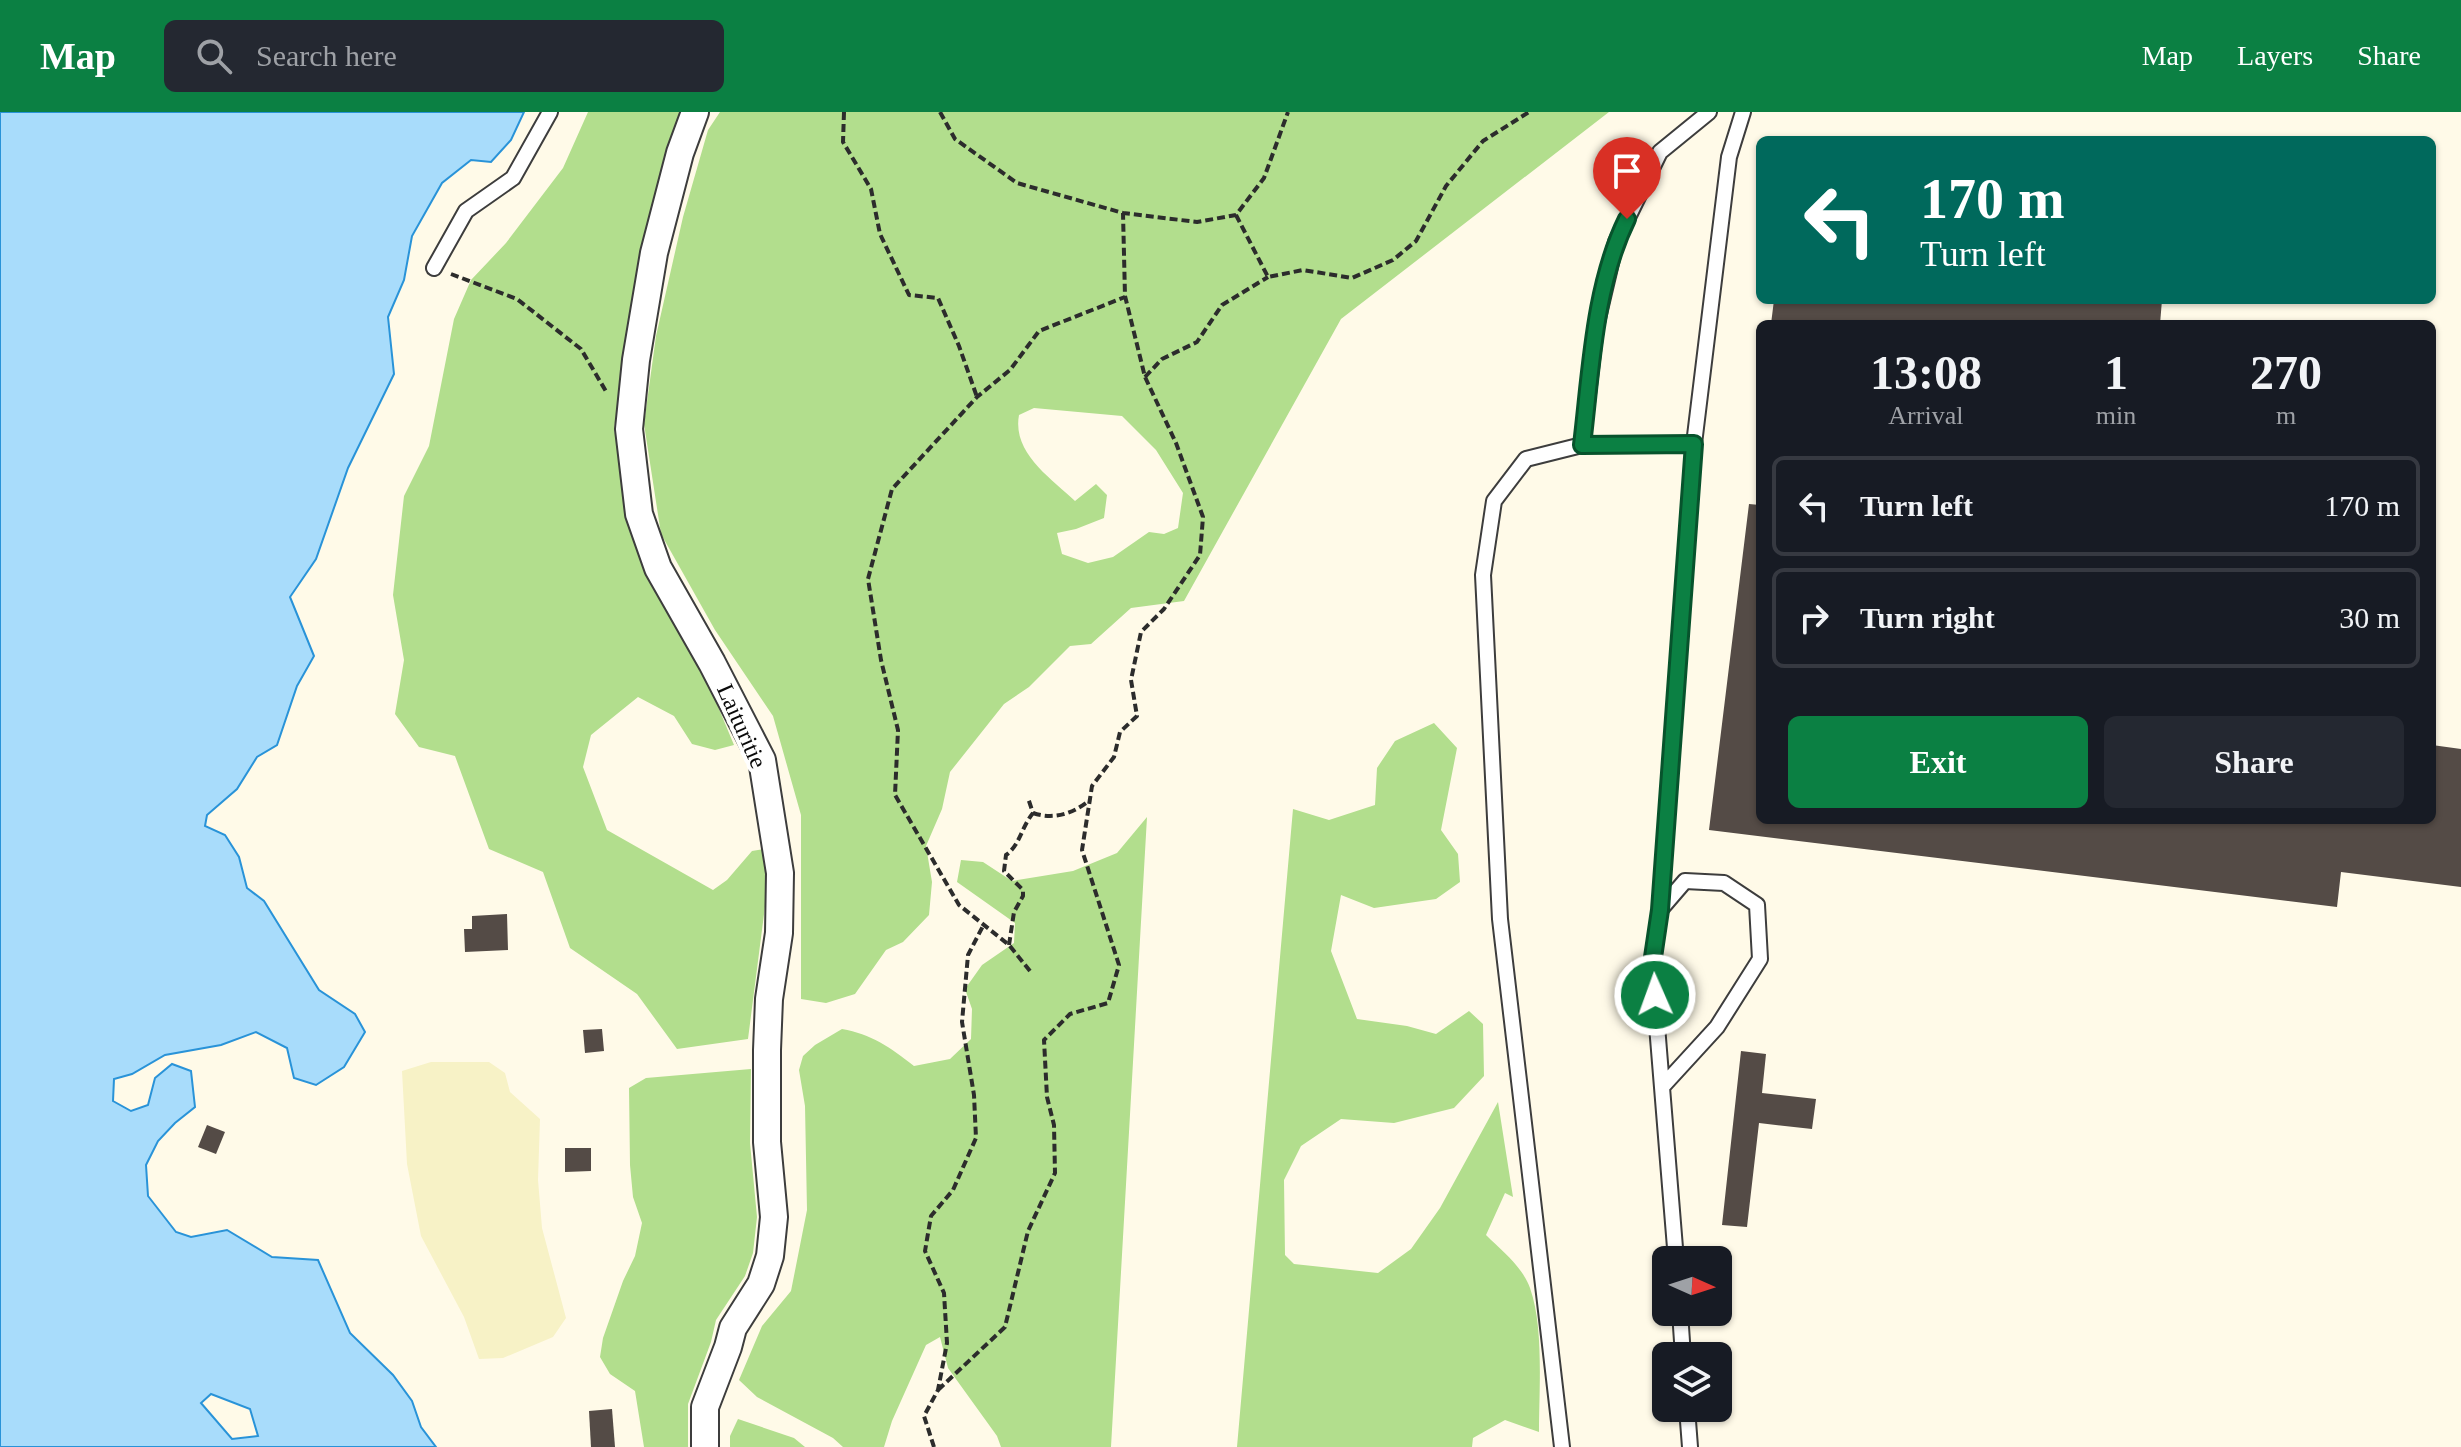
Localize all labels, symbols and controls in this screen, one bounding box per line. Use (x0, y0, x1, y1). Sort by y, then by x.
search box (164, 20, 724, 92)
icon: search (192, 34, 236, 78)
text: Map (40, 35, 116, 77)
text: Search here (256, 39, 397, 72)
text: Map (2142, 40, 2193, 71)
text: Layers (2237, 40, 2313, 71)
text: Share (2357, 40, 2421, 71)
pin (1593, 137, 1661, 219)
icon: arrive (1605, 149, 1649, 193)
icon: left (1788, 168, 1892, 272)
text: 170 m (1920, 168, 2065, 230)
text: Turn left (1920, 234, 2046, 274)
text: 13:08 (1870, 346, 1982, 399)
text: 1 (2104, 346, 2128, 399)
text: 270 (2250, 346, 2322, 399)
text: Arrival (1888, 401, 1963, 430)
text: min (2096, 401, 2136, 430)
text: m (2276, 401, 2296, 430)
icon: left (1792, 484, 1836, 528)
text: Turn left (1860, 489, 1973, 522)
text: 170 m (2324, 489, 2400, 522)
icon: right (1792, 596, 1836, 640)
text: Turn right (1860, 601, 1995, 634)
text: 30 m (2339, 601, 2400, 634)
street label: Laituritie (712, 680, 772, 772)
button: Exit (1788, 716, 2088, 808)
button: Share (2104, 716, 2404, 808)
position arrow (1613, 953, 1697, 1037)
north arrow (1652, 1246, 1732, 1326)
map controls (1652, 1246, 1732, 1422)
button: layers (1652, 1342, 1732, 1422)

